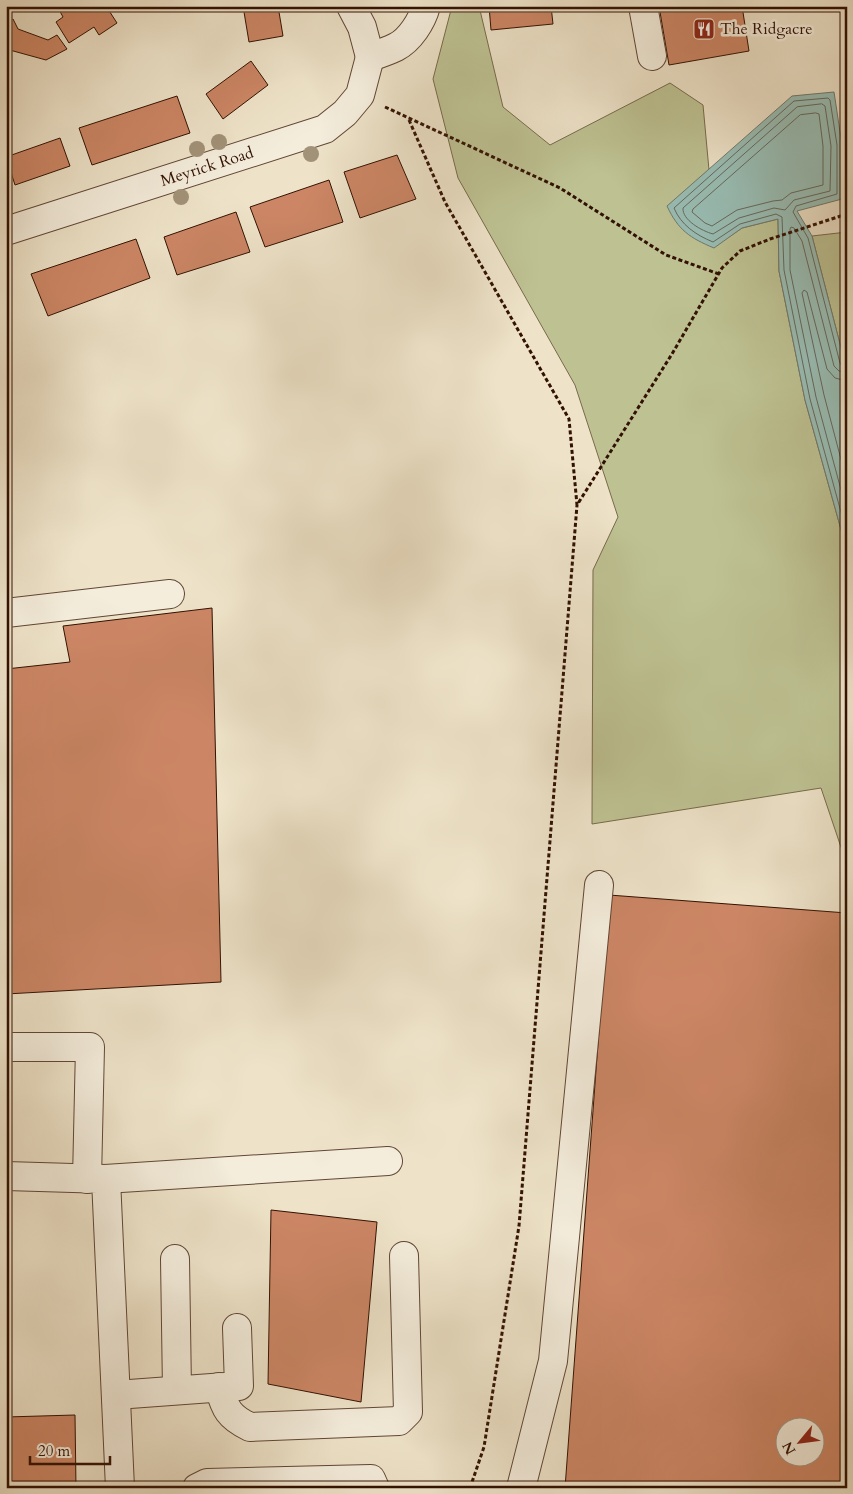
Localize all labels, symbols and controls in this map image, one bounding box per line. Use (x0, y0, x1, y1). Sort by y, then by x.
restaurant icon: The Ridgacre (692, 17, 716, 41)
place label: The Ridgacre (720, 18, 812, 40)
street label: Meyrick Road (158, 141, 257, 192)
north arrow (776, 1416, 826, 1466)
scale bar (30, 1434, 110, 1466)
text: N (778, 1438, 800, 1458)
text: 20 m (38, 1441, 70, 1461)

